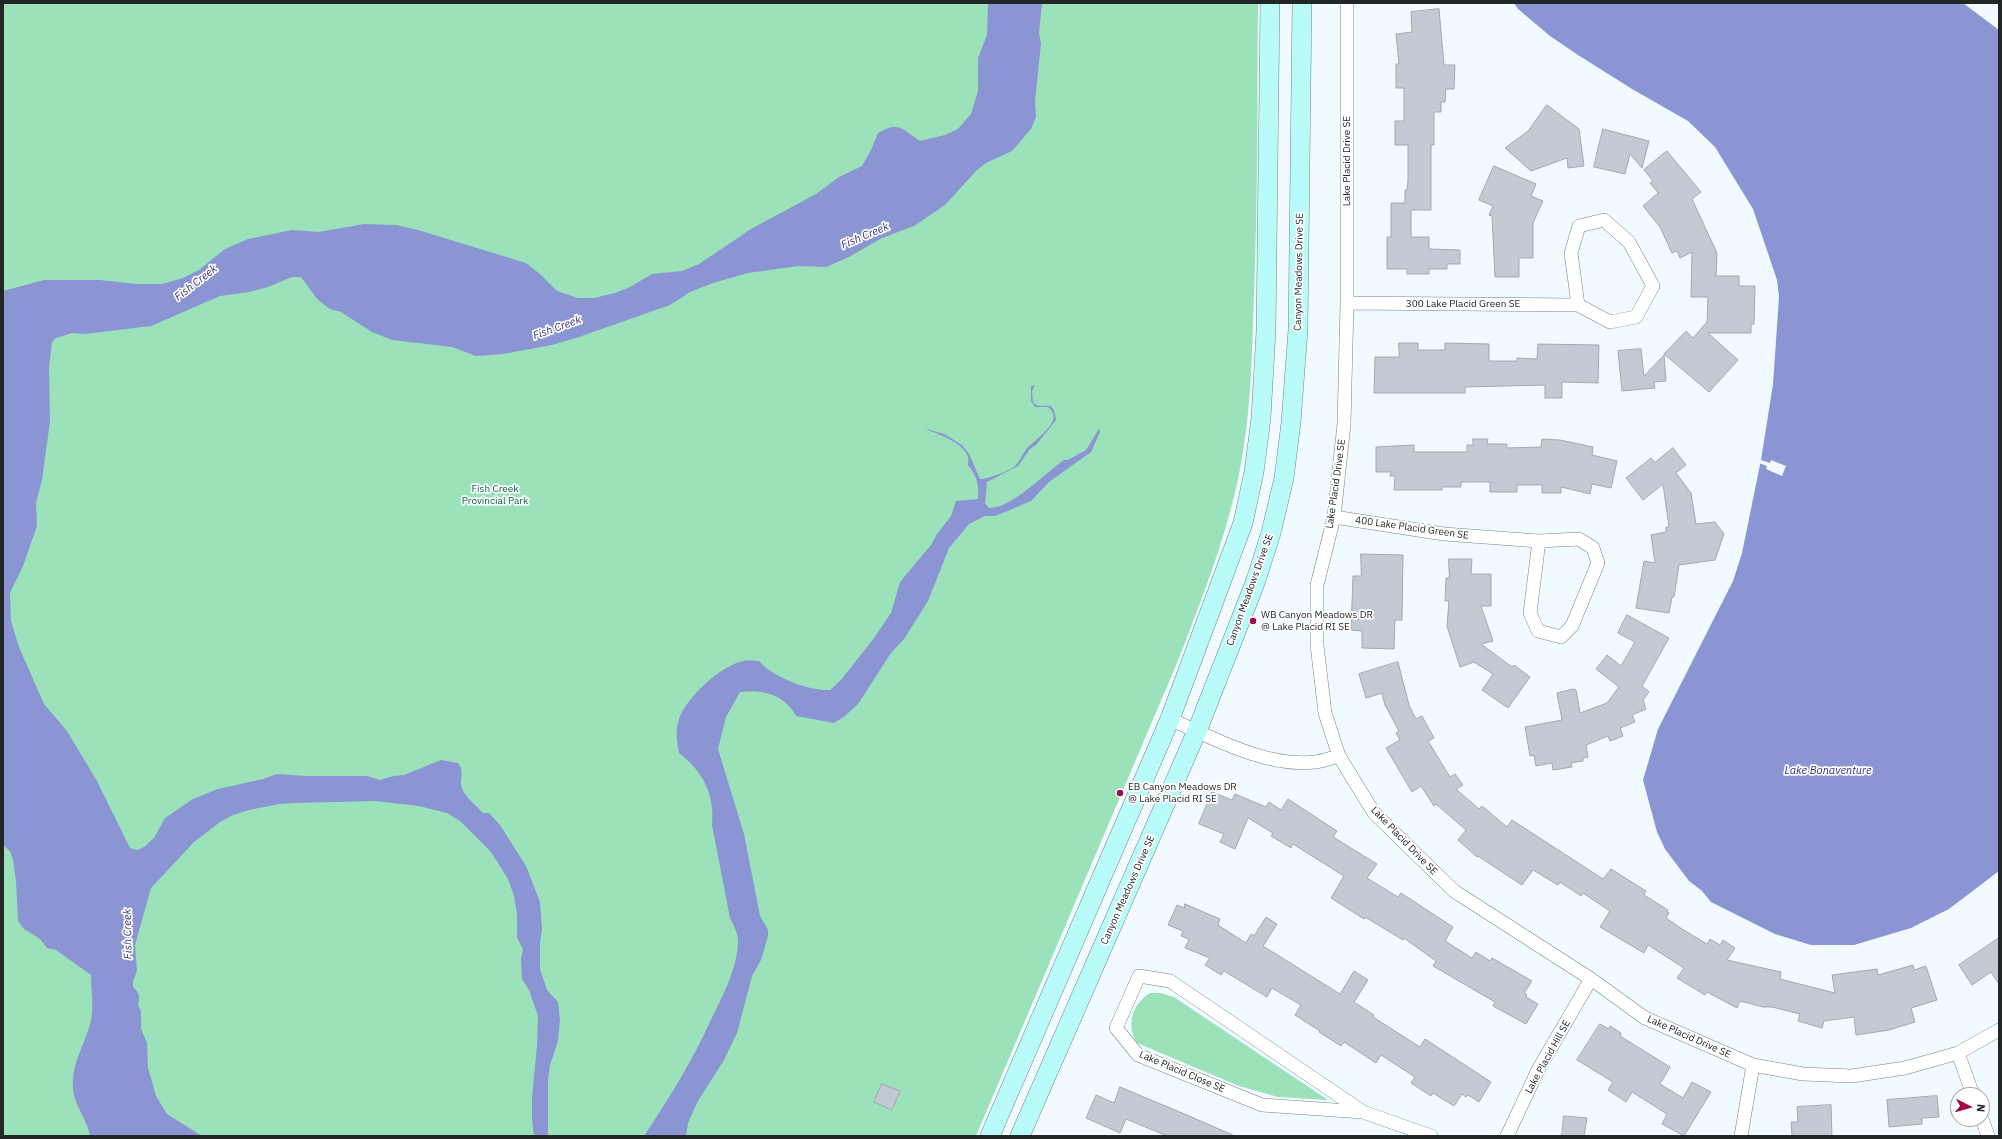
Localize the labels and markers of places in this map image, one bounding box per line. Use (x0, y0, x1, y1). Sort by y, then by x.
place label: WB Canyon Meadows DR @ Lake Placid RI SE (1261, 609, 1373, 632)
marker: WB Canyon Meadows DR @ Lake Placid RI SE (1248, 616, 1258, 626)
place label: EB Canyon Meadows DR @ Lake Placid RI SE (1128, 781, 1237, 804)
marker: EB Canyon Meadows DR @ Lake Placid RI SE (1115, 788, 1125, 798)

